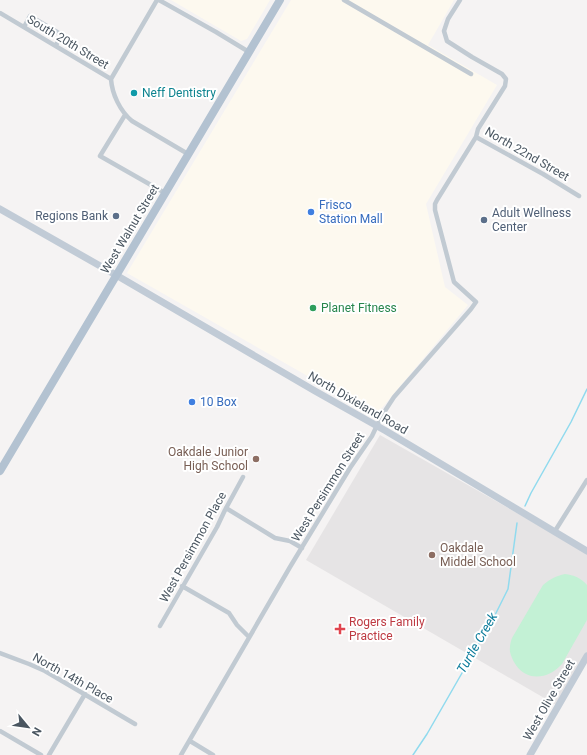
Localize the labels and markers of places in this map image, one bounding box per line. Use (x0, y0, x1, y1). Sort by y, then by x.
place label: Neff Dentistry (142, 86, 216, 100)
marker: Neff Dentistry (129, 88, 139, 98)
place label: Frisco Station Mall (319, 198, 383, 226)
place label: Adult Wellness Center (492, 206, 571, 234)
marker: Frisco Station Mall (306, 207, 316, 217)
place label: Regions Bank (35, 209, 109, 223)
marker: Regions Bank (111, 211, 121, 221)
marker: Adult Wellness Center (479, 215, 489, 225)
place label: Planet Fitness (321, 301, 397, 315)
marker: Planet Fitness (308, 303, 318, 313)
place label: 10 Box (200, 395, 237, 409)
marker: 10 Box (187, 397, 197, 407)
place label: Oakdale Junior High School (168, 445, 248, 473)
marker: Oakdale Junior High School (251, 454, 261, 464)
place label: Oakdale Middel School (440, 541, 516, 569)
marker: Oakdale Middel School (427, 550, 437, 560)
place label: Rogers Family Practice (349, 615, 425, 643)
marker: Rogers Family Practice (334, 623, 346, 635)

